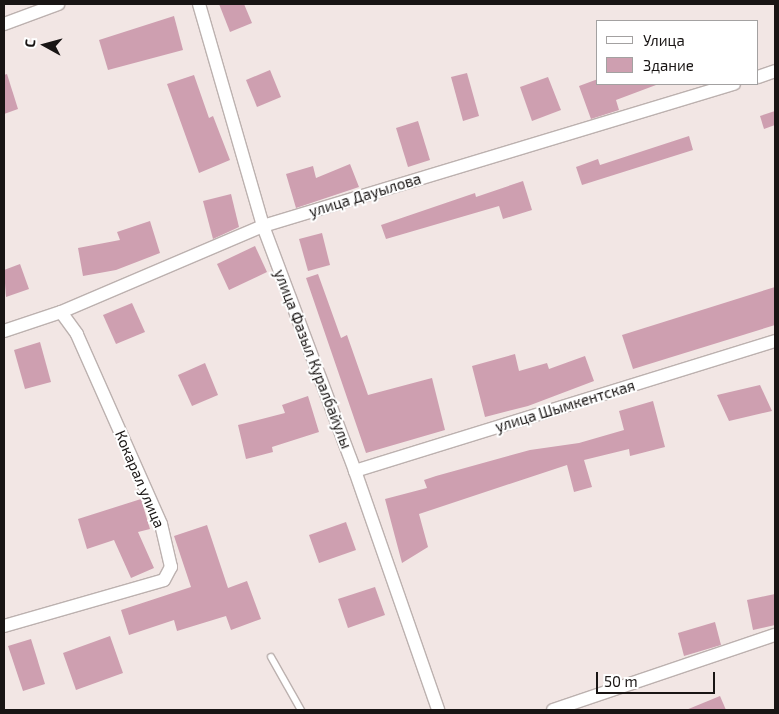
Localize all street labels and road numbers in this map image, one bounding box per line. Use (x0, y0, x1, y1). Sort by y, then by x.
street label: улица Дауылова (307, 169, 423, 221)
street label: улица Фазыл Куралбайулы (270, 267, 356, 451)
street label: улица Шымкентская (493, 376, 637, 436)
street label: Кокарал улица (111, 427, 169, 531)

